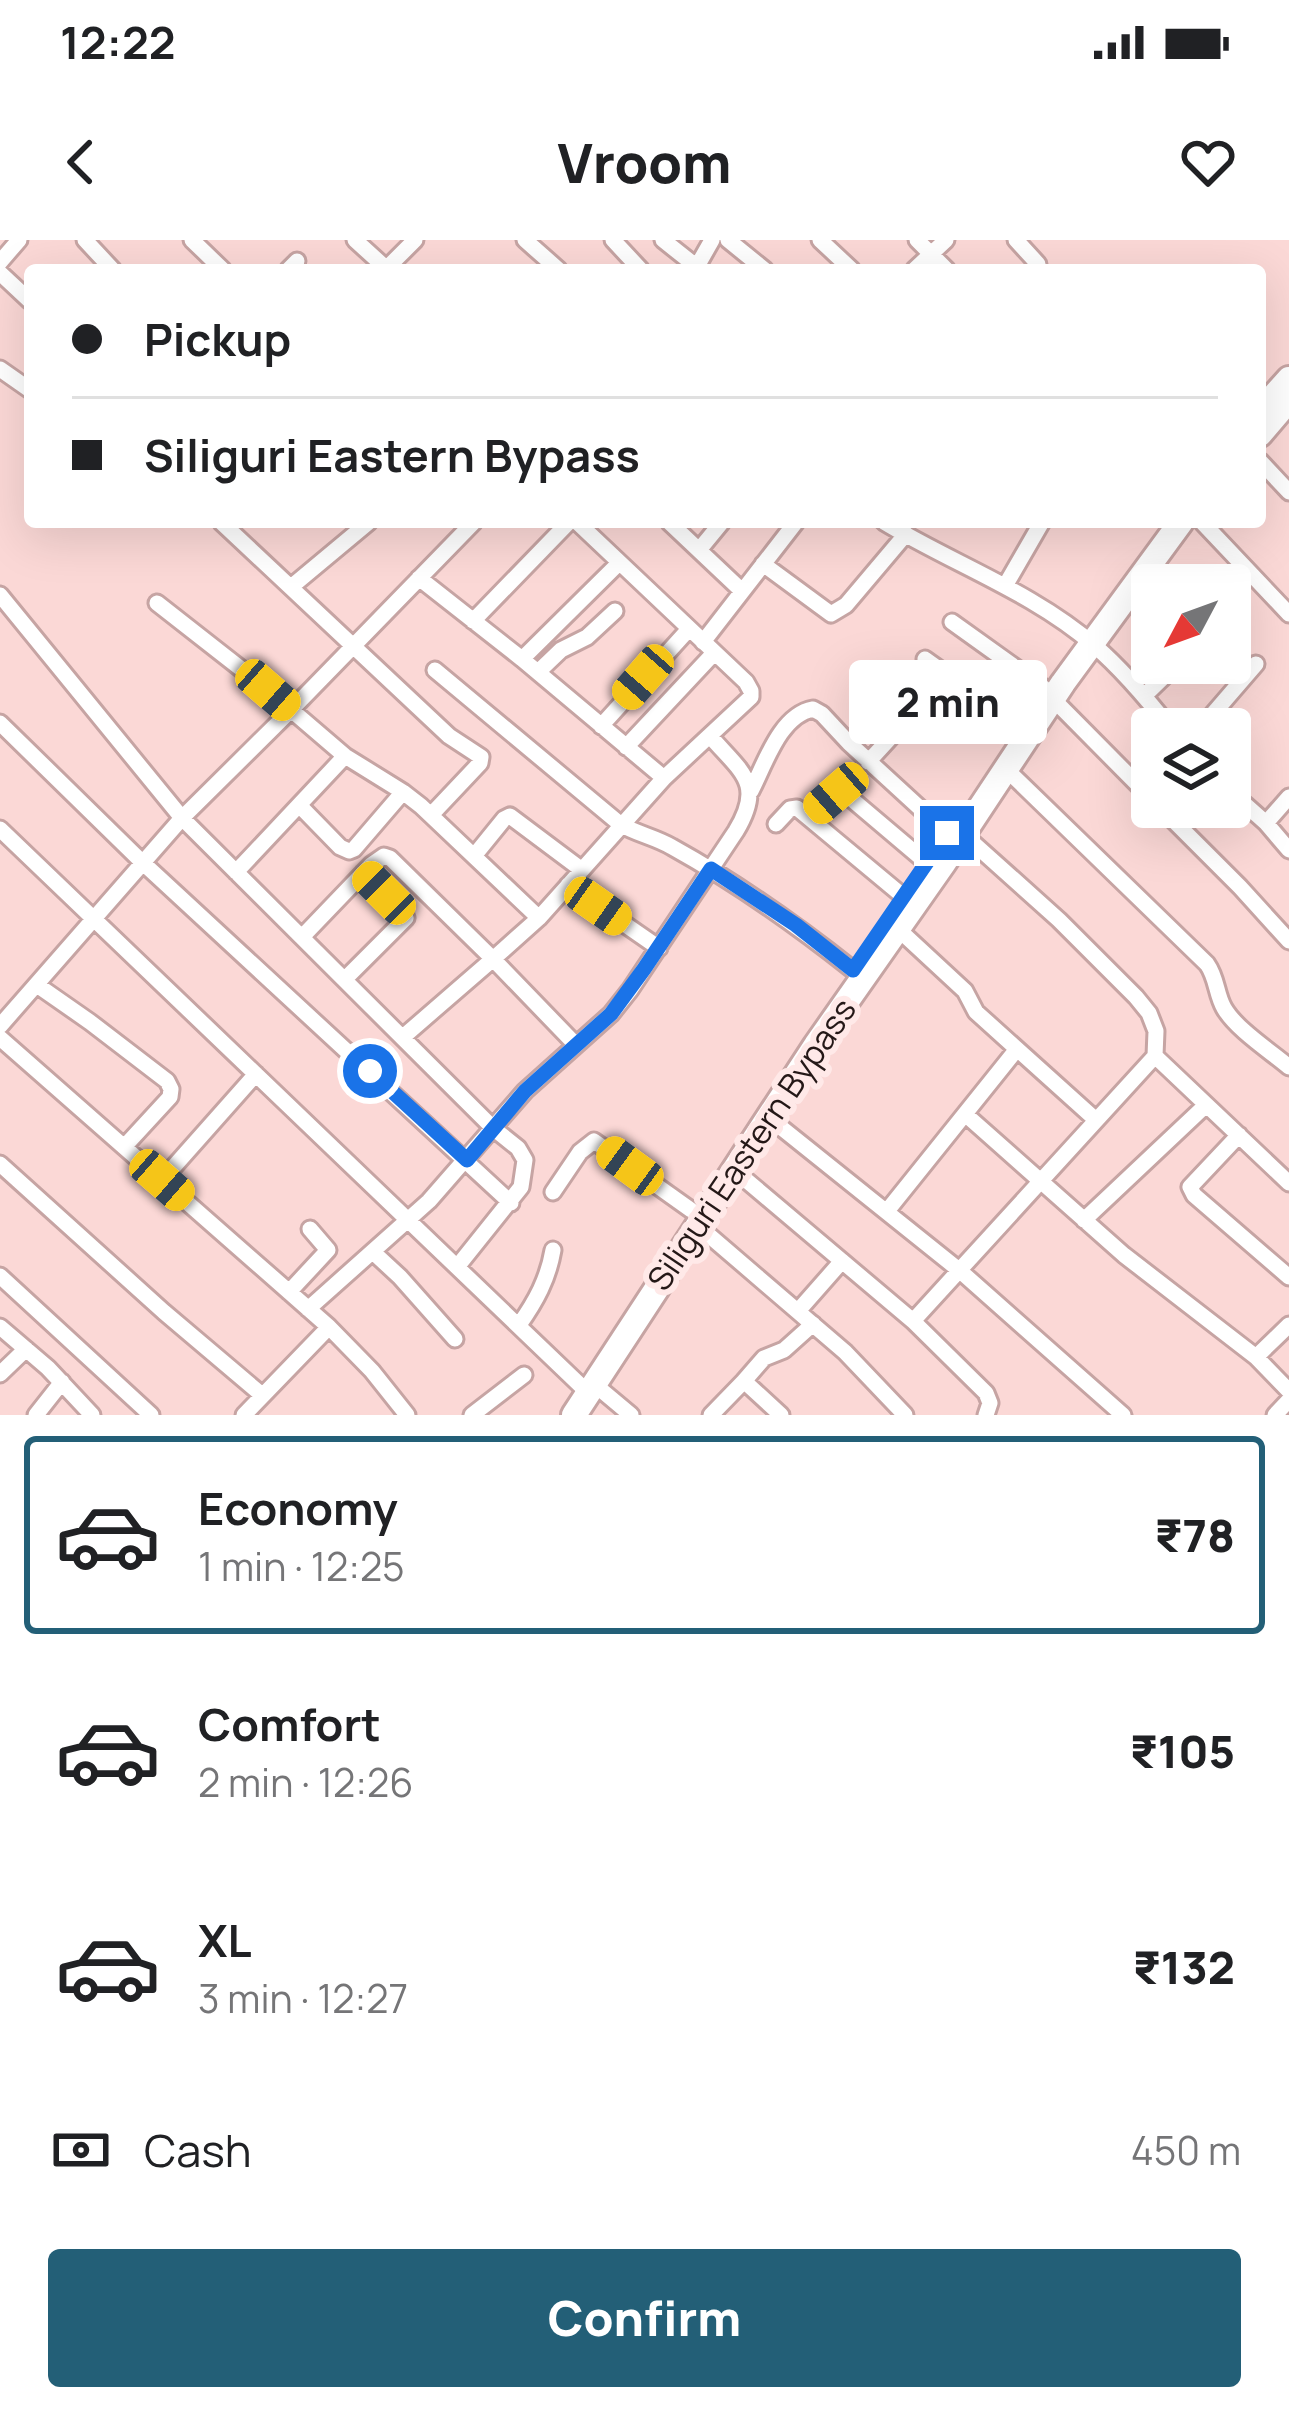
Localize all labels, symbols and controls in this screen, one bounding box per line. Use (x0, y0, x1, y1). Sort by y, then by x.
text: 12:22 (60, 11, 176, 73)
text: Vroom (557, 125, 732, 199)
icon: back (48, 129, 114, 195)
icon: heart (1175, 129, 1241, 195)
text: Pickup (144, 308, 291, 370)
text: Siliguri Eastern Bypass (144, 424, 640, 486)
north arrow (1131, 564, 1251, 684)
map controls (1131, 564, 1251, 828)
car (606, 638, 680, 716)
car (229, 653, 307, 727)
callout: 2 min (848, 659, 1046, 743)
text: 2 min (896, 675, 1000, 729)
button: layers (1131, 708, 1251, 828)
car (797, 756, 875, 830)
route end (920, 806, 974, 860)
car (346, 855, 422, 931)
car (558, 871, 638, 941)
street label: Siliguri Eastern Bypass (636, 989, 866, 1299)
route start (343, 1044, 397, 1098)
car (590, 1130, 670, 1202)
car (123, 1143, 201, 1217)
text: Economy (198, 1477, 398, 1539)
icon: car (54, 1481, 162, 1589)
text: ₹78 (1154, 1504, 1235, 1566)
text: 1 min · 12:25 (198, 1539, 405, 1593)
text: Comfort (198, 1693, 381, 1755)
icon: car (54, 1697, 162, 1805)
text: ₹105 (1130, 1720, 1235, 1782)
text: 2 min · 12:26 (198, 1755, 413, 1809)
text: XL (198, 1909, 252, 1971)
icon: car (54, 1913, 162, 2021)
text: ₹132 (1133, 1936, 1235, 1998)
text: 3 min · 12:27 (198, 1971, 408, 2025)
icon: cash (48, 2117, 114, 2183)
text: Cash (144, 2119, 252, 2181)
text: 450 m (1131, 2123, 1241, 2177)
button: Confirm (48, 2249, 1241, 2387)

